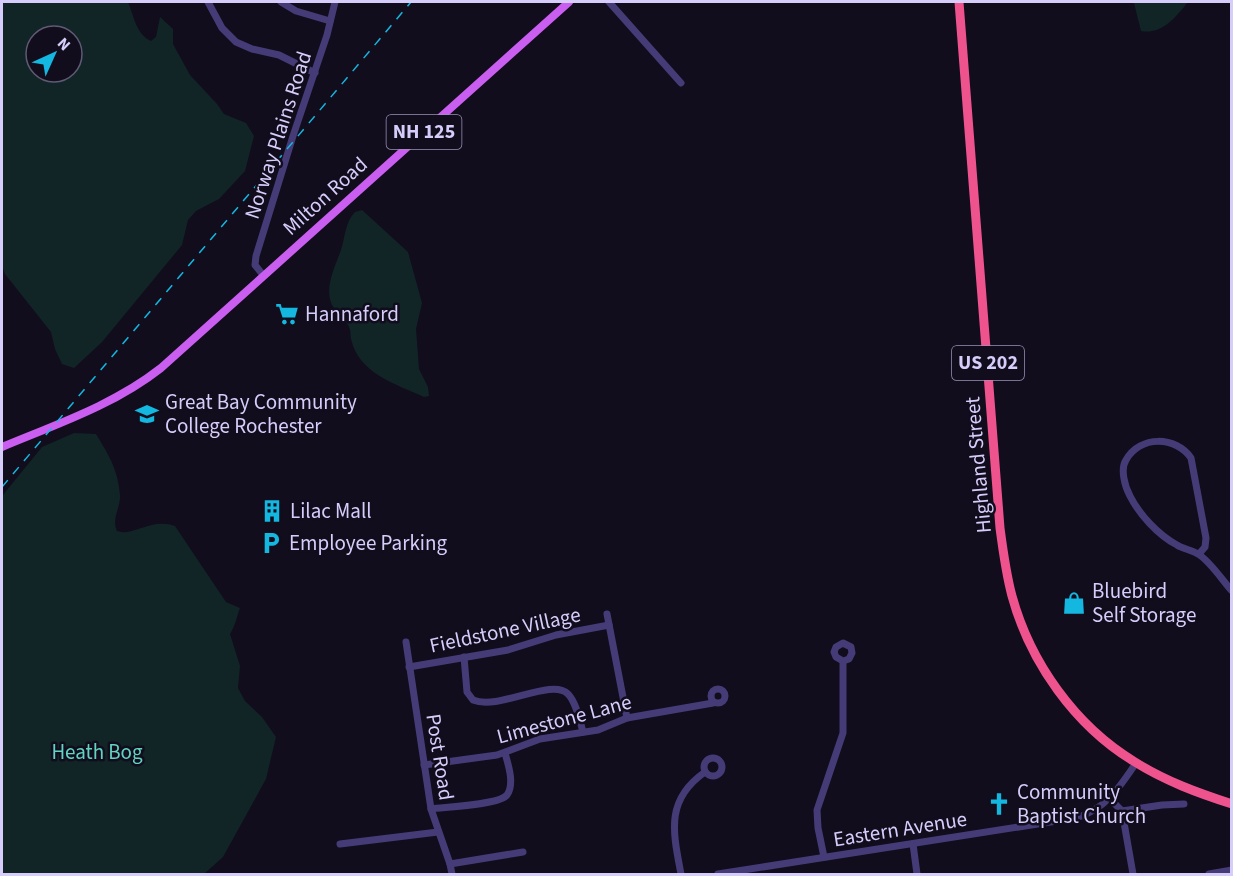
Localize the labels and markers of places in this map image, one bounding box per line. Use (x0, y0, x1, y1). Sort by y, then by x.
place label: Hannaford (305, 299, 399, 329)
supermarket icon: Hannaford (274, 301, 300, 327)
place label: Great Bay Community College Rochester (165, 387, 357, 441)
school or university icon: Great Bay Community College Rochester (134, 401, 160, 427)
place label: Lilac Mall (290, 496, 372, 526)
building icon: Lilac Mall (259, 498, 285, 524)
place label: Employee Parking (289, 528, 447, 558)
parking icon: Employee Parking (258, 530, 284, 556)
place label: Bluebird Self Storage (1092, 576, 1196, 630)
shop icon: Bluebird Self Storage (1061, 590, 1087, 616)
place label: Community Baptist Church (1017, 777, 1146, 831)
church icon: Community Baptist Church (986, 791, 1012, 817)

